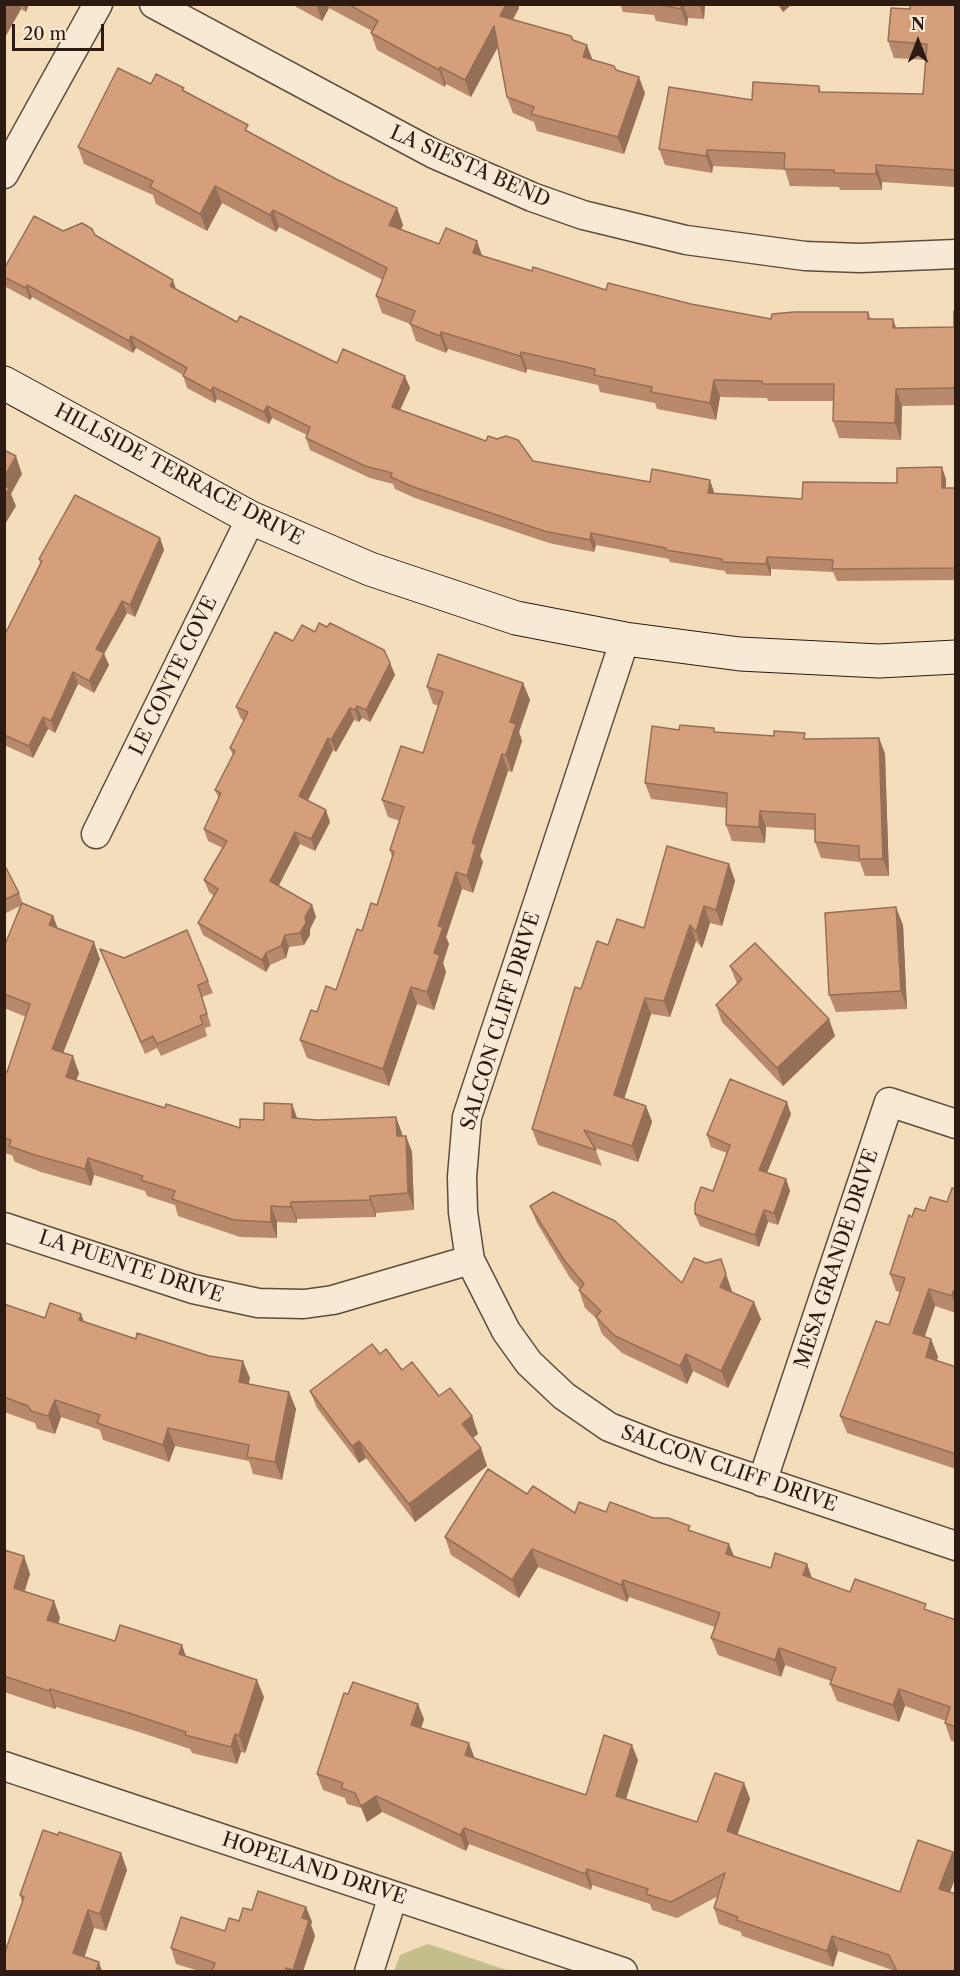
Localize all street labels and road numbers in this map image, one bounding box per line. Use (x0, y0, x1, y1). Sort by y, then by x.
street label: LA SIESTA BEND (386, 121, 554, 213)
street label: HILLSIDE TERRACE DRIVE (50, 399, 308, 551)
street label: LE CONTE COVE (125, 592, 223, 760)
street label: SALCON CLIFF DRIVE (456, 909, 546, 1133)
street label: MESA GRANDE DRIVE (790, 1146, 884, 1372)
street label: LA PUENTE DRIVE (36, 1226, 226, 1308)
street label: SALCON CLIFF DRIVE (618, 1421, 840, 1517)
street label: HOPELAND DRIVE (219, 1828, 409, 1910)

